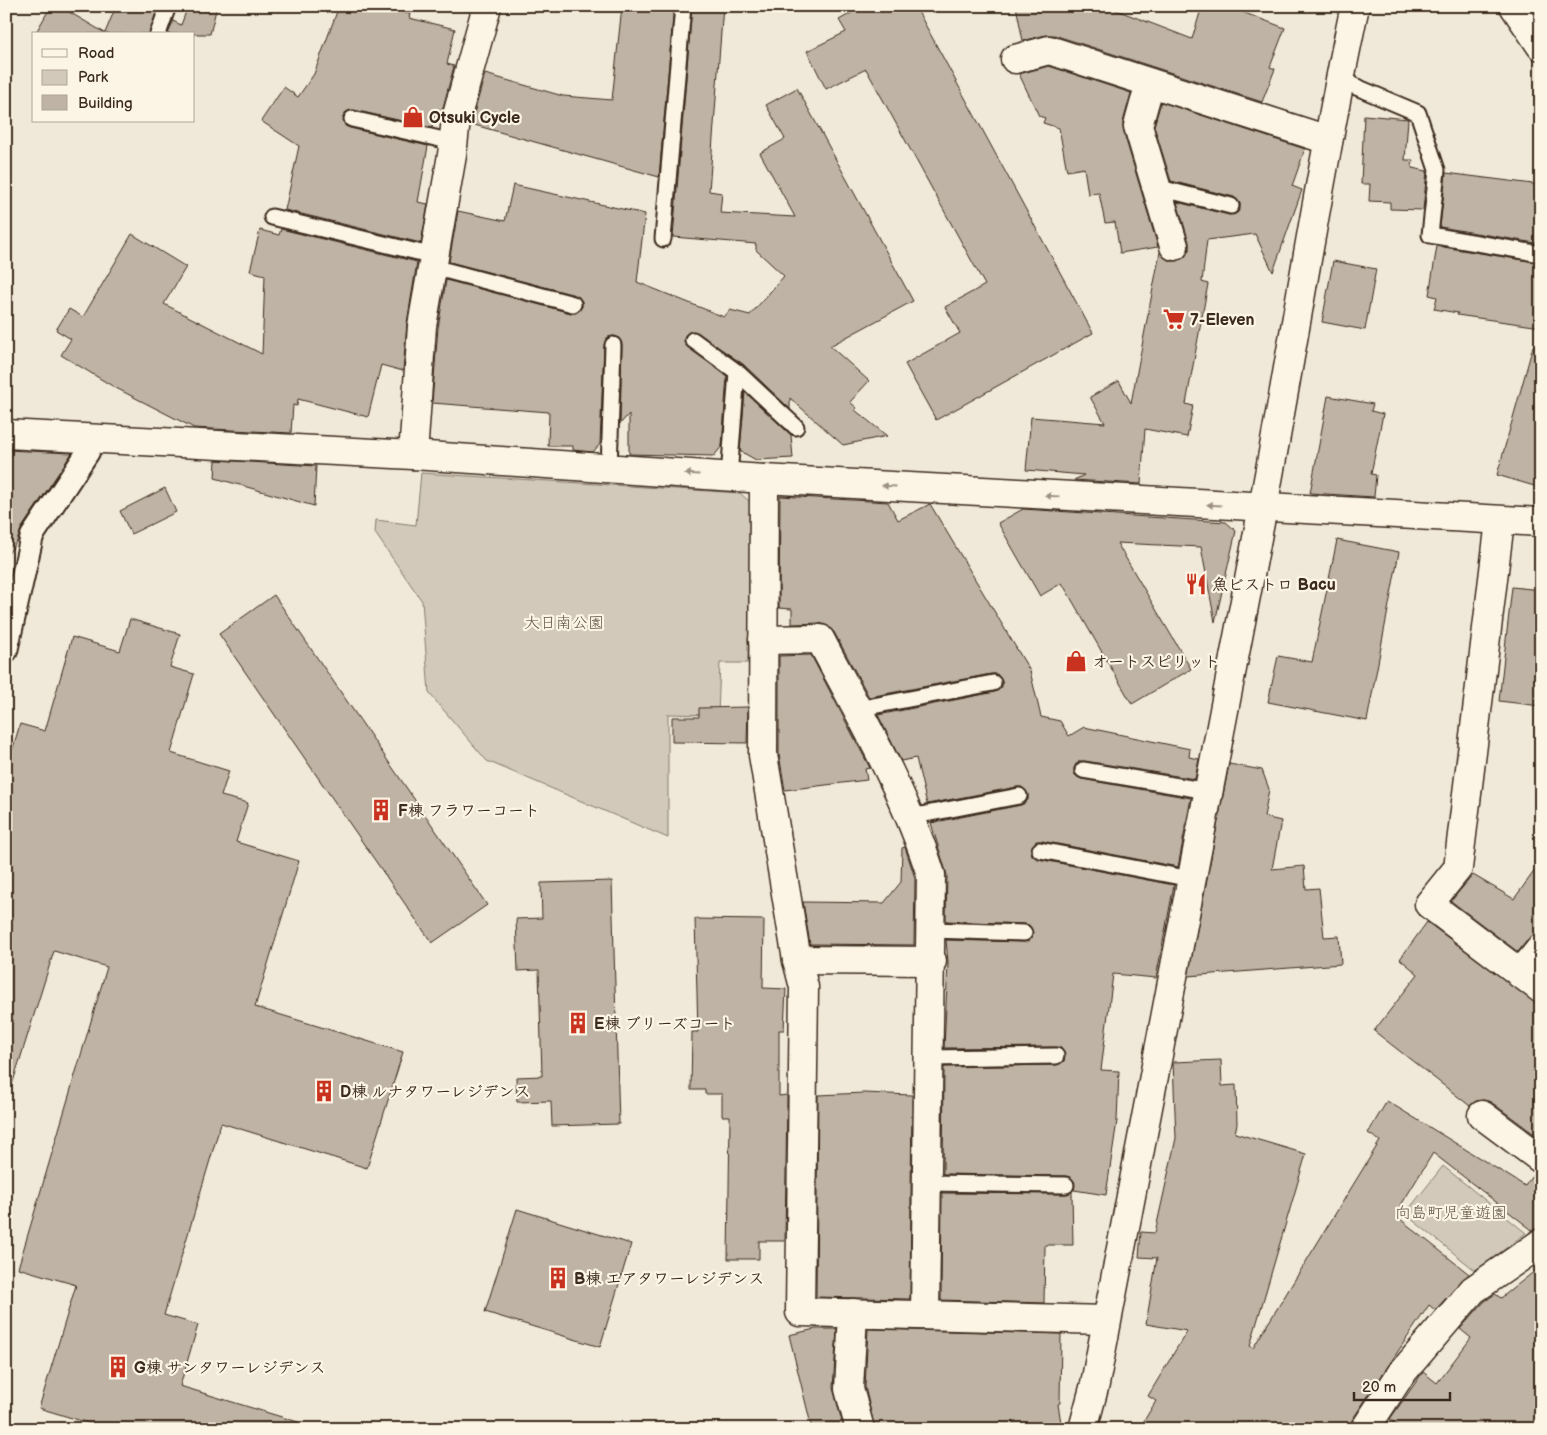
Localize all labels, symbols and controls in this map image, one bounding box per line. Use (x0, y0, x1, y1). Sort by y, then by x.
legend (32, 32, 195, 122)
text: Road (78, 44, 114, 63)
text: Park (78, 68, 109, 87)
text: Building (78, 94, 133, 113)
shop icon: Otsuki Cycle (400, 104, 426, 130)
place label: Otsuki Cycle (429, 109, 520, 128)
supermarket icon: 7-Eleven (1161, 306, 1187, 332)
place label: 7-Eleven (1190, 311, 1254, 330)
one-way arrow (684, 470, 700, 478)
one-way arrow (881, 482, 897, 490)
one-way arrow (1043, 491, 1059, 499)
one-way arrow (1206, 500, 1222, 508)
restaurant icon: 魚ビストロ Bacu (1183, 571, 1209, 597)
place label: 魚ビストロ Bacu (1212, 576, 1336, 595)
park label: 大日南公園 (524, 614, 604, 633)
shop icon: オートスピリット (1063, 648, 1089, 674)
place label: オートスピリット (1092, 653, 1220, 672)
building icon: F棟 フラワーコート (368, 797, 394, 823)
place label: F棟 フラワーコート (398, 802, 540, 821)
building icon: E棟 ブリーズコート (565, 1010, 591, 1036)
place label: E棟 ブリーズコート (594, 1015, 735, 1034)
building icon: D棟 ルナタワーレジデンス (311, 1078, 337, 1104)
place label: D棟 ルナタワーレジデンス (340, 1083, 531, 1102)
park label: 向島町児童遊園 (1395, 1204, 1507, 1223)
building icon: B棟 エアタワーレジデンス (545, 1265, 571, 1291)
place label: B棟 エアタワーレジデンス (574, 1270, 764, 1289)
building icon: G棟 サンタワーレジデンス (105, 1354, 131, 1380)
place label: G棟 サンタワーレジデンス (134, 1359, 325, 1378)
scale bar (1354, 1370, 1451, 1402)
text: 20 m (1362, 1378, 1396, 1397)

